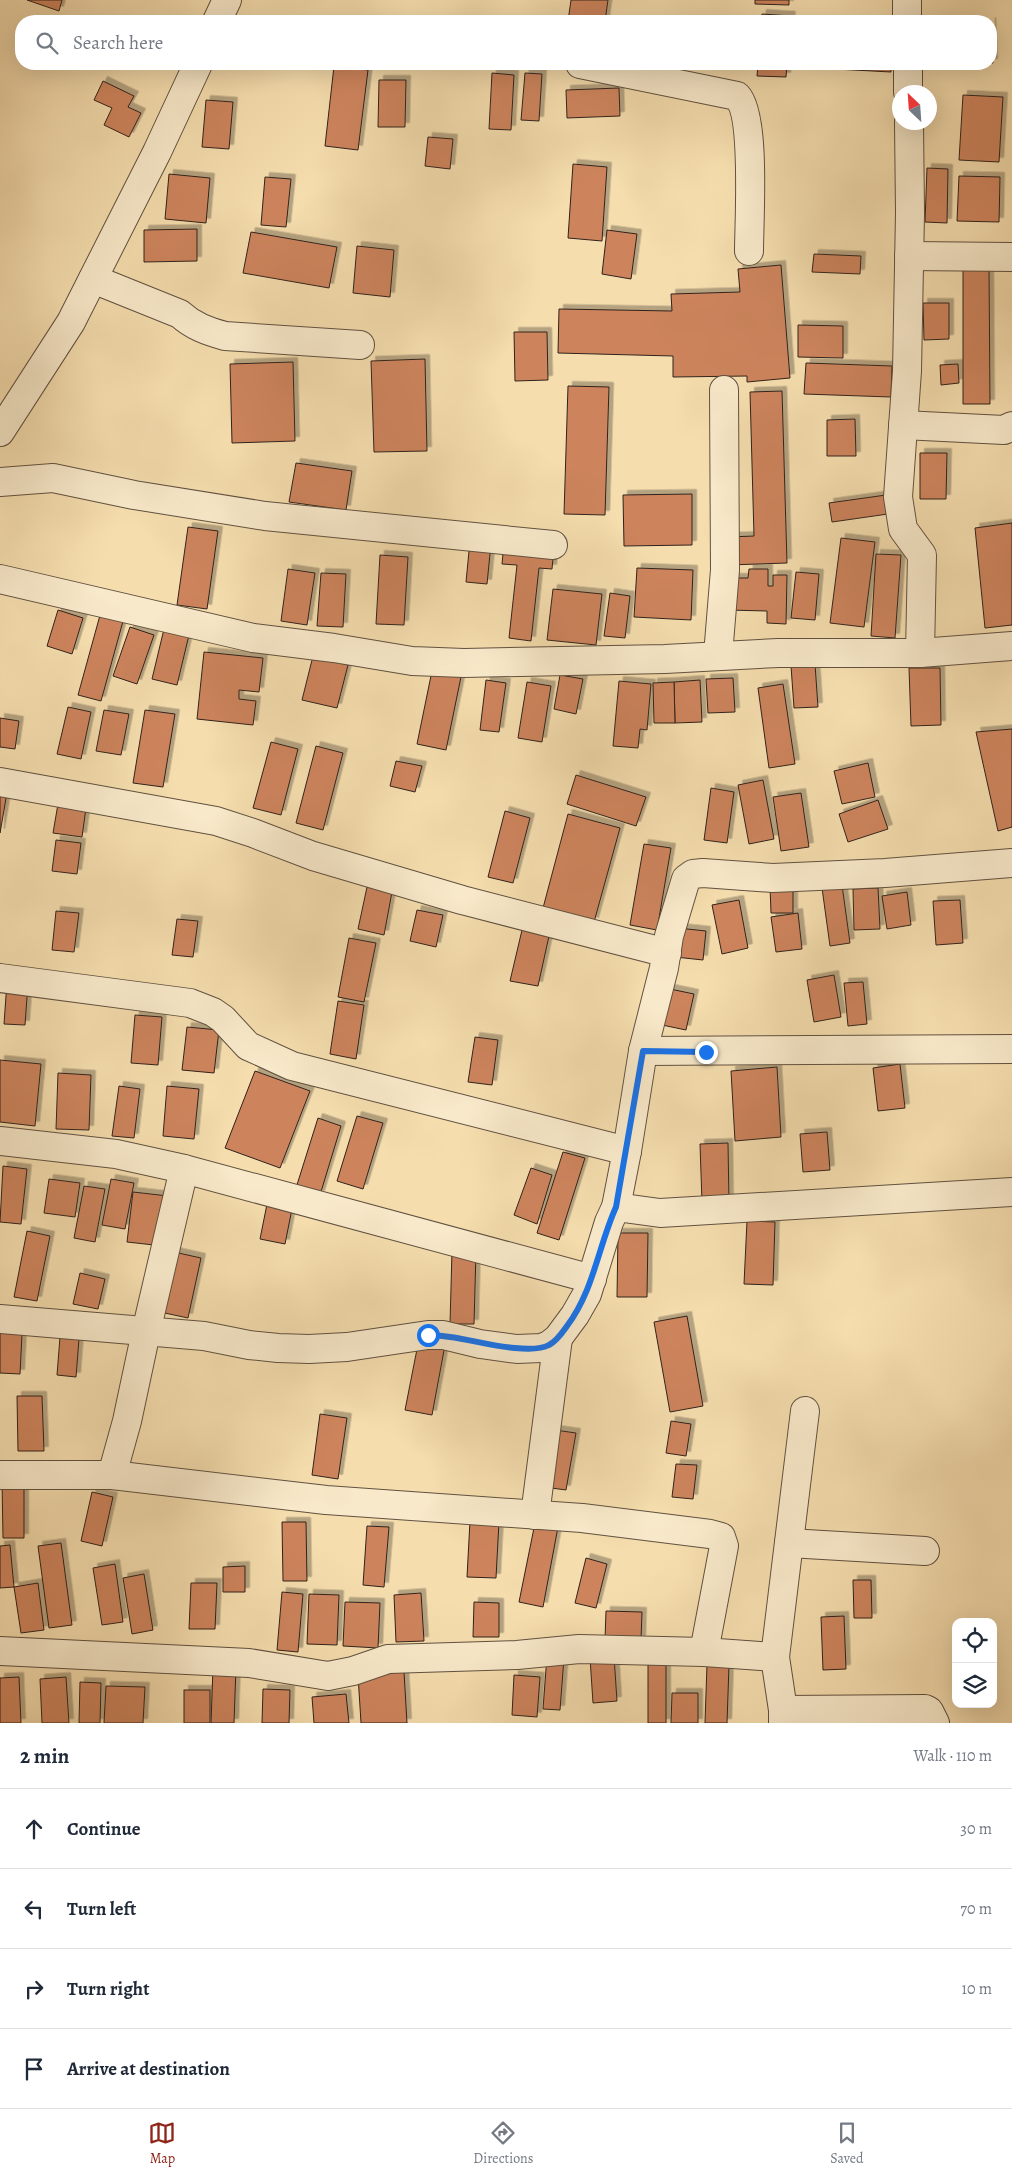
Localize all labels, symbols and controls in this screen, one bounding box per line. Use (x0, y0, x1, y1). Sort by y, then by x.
search box (15, 15, 997, 70)
icon: search (33, 29, 61, 57)
text: Search here (73, 30, 163, 56)
north arrow (892, 85, 937, 130)
route end (695, 1041, 718, 1064)
route start (417, 1324, 440, 1347)
map controls (952, 1618, 997, 1708)
button: locate (952, 1618, 997, 1663)
button: layers (952, 1663, 997, 1708)
text: 2 min (20, 1742, 69, 1770)
text: Walk · 110 m (914, 1745, 992, 1767)
icon: ahead (20, 1815, 48, 1843)
text: Continue (67, 1816, 141, 1842)
text: 30 m (960, 1818, 992, 1840)
icon: left (20, 1895, 48, 1923)
text: Turn left (67, 1896, 136, 1922)
text: 70 m (960, 1898, 992, 1920)
icon: right (20, 1975, 48, 2003)
text: Turn right (67, 1976, 149, 2002)
text: 10 m (962, 1978, 992, 2000)
icon: arrive (20, 2055, 48, 2083)
text: Arrive at destination (67, 2056, 230, 2082)
tab: Map (148, 2119, 176, 2168)
tab: Directions (473, 2119, 533, 2168)
tab: Saved (830, 2119, 864, 2168)

